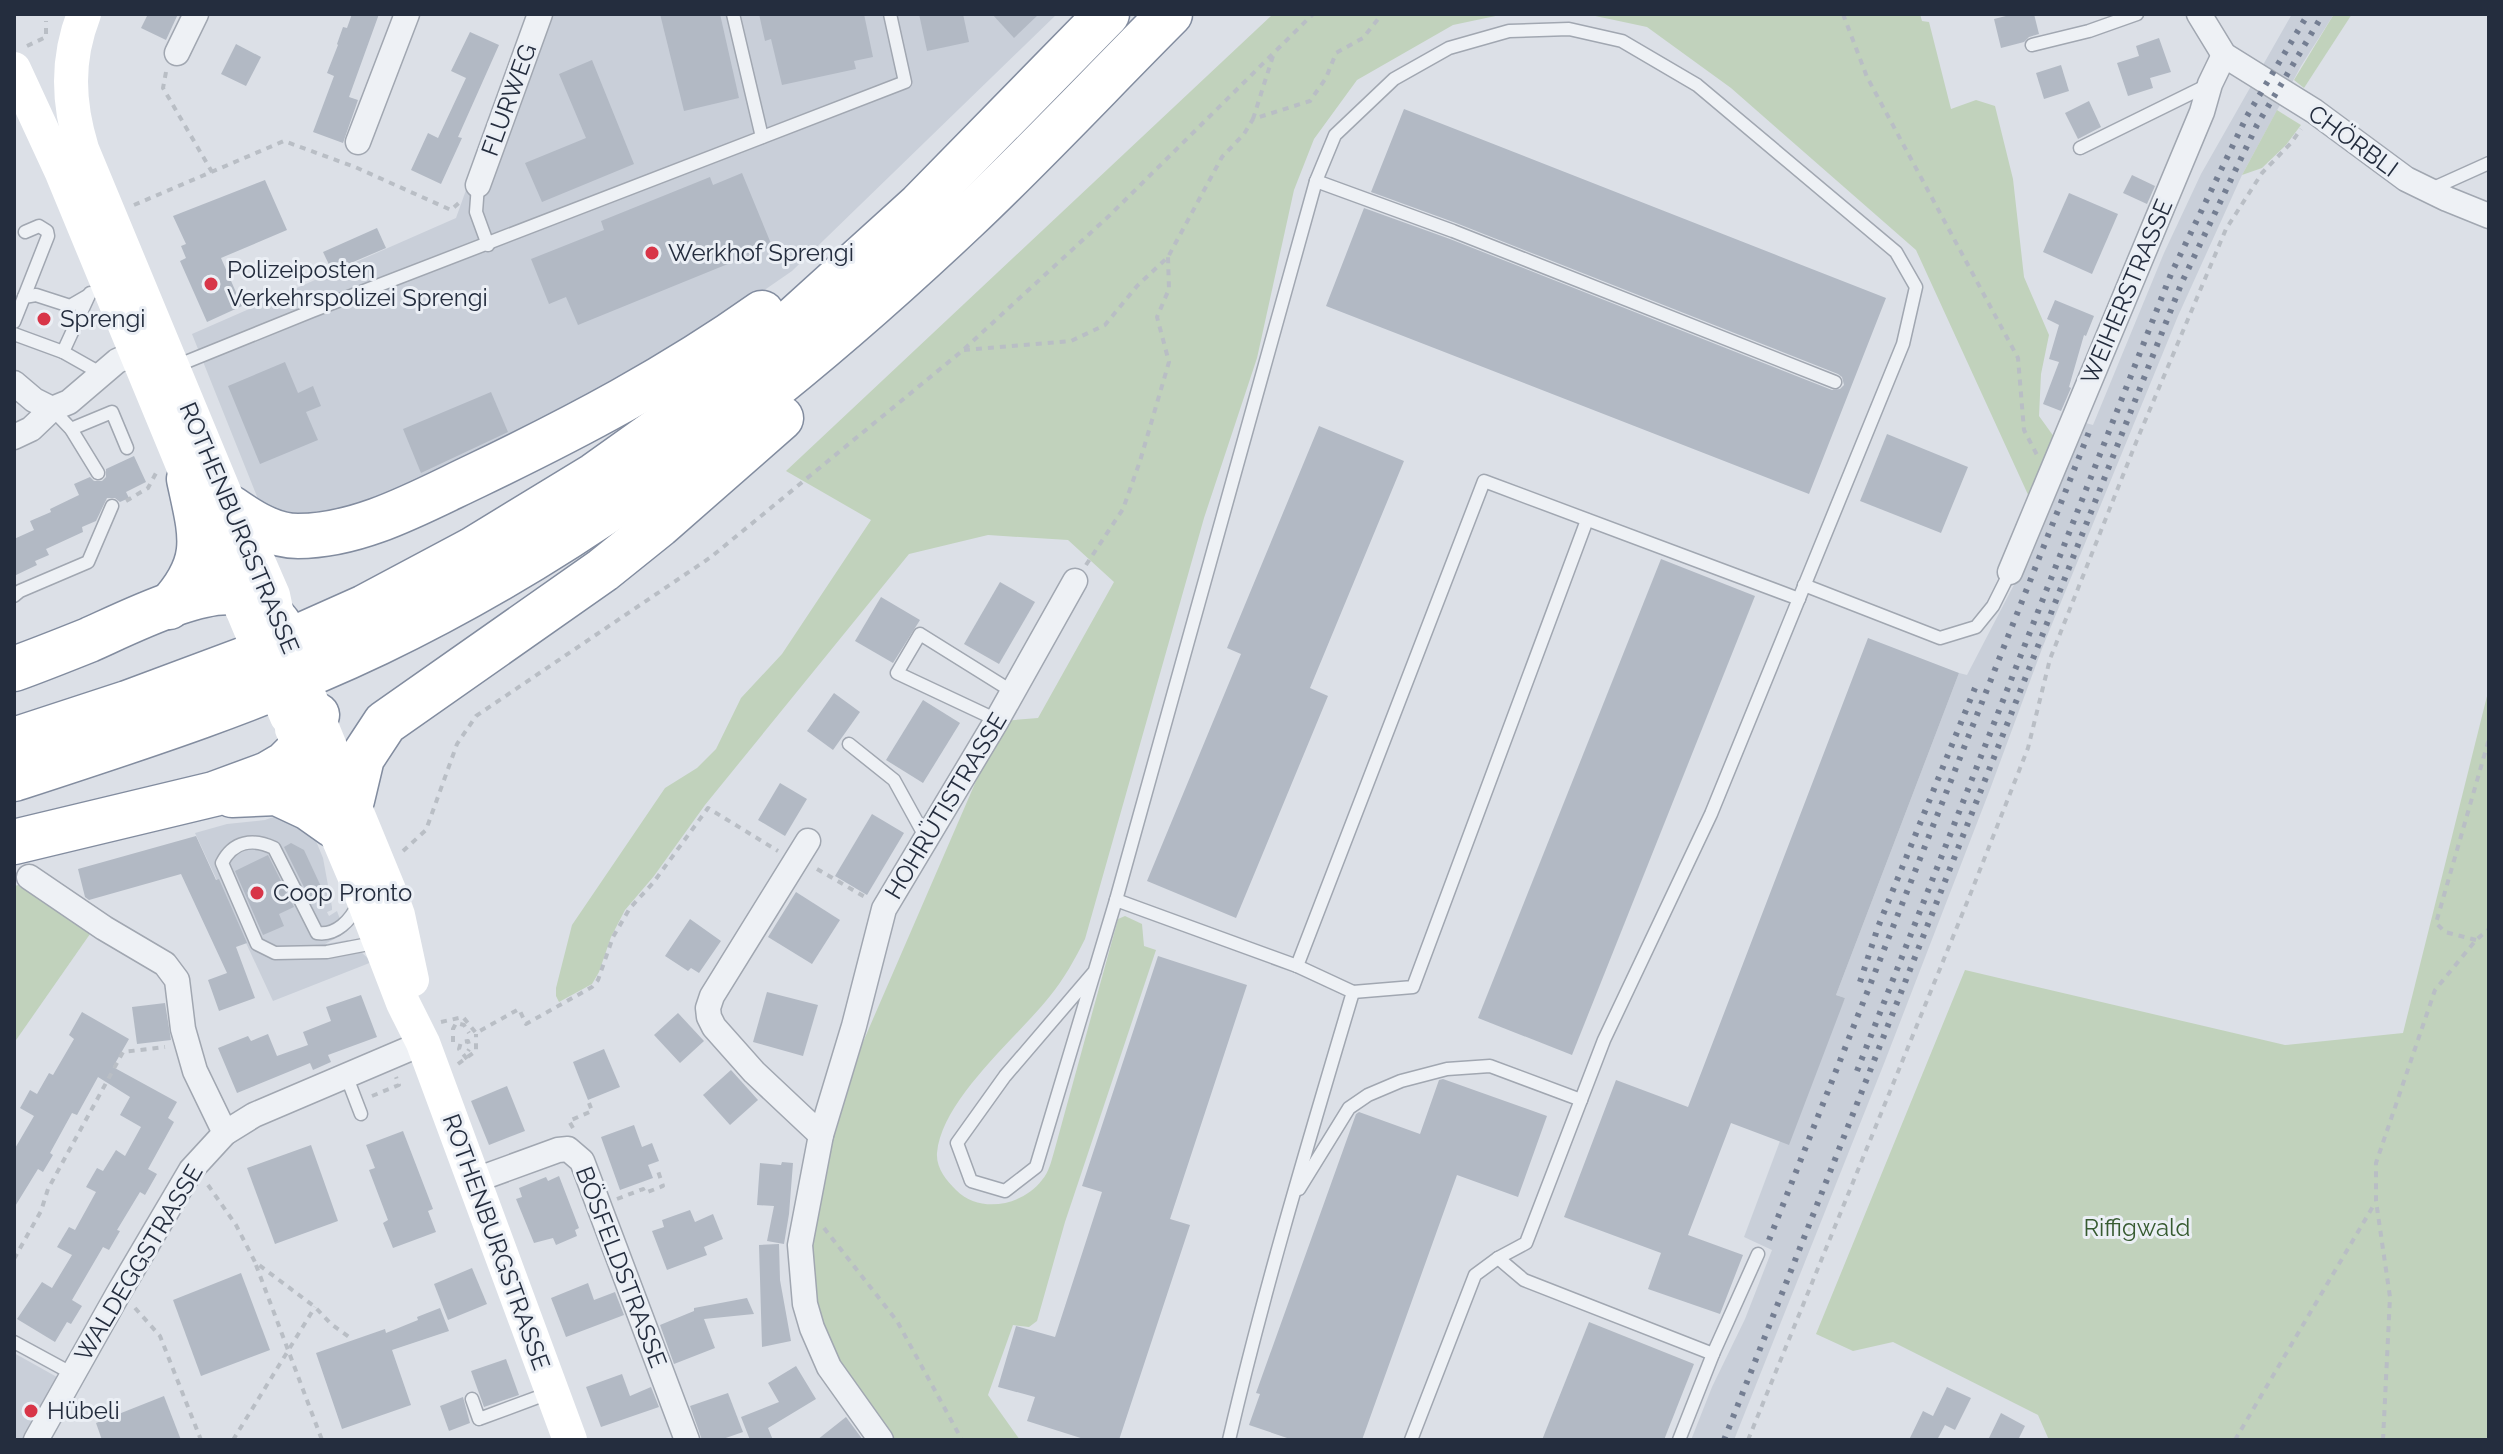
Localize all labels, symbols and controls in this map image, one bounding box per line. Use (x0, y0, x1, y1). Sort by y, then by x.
street label: FLURWEG (475, 40, 542, 160)
street label: CHÖRBLI (2303, 98, 2404, 183)
street label: WEIHERSTRASSE (2074, 195, 2179, 389)
place label: Werkhof Sprengi (668, 238, 854, 267)
marker: Werkhof Sprengi (643, 244, 661, 262)
place label: Polizeiposten Verkehrspolizei Sprengi (227, 255, 488, 312)
marker: Polizeiposten Verkehrspolizei Sprengi (202, 275, 220, 293)
place label: Sprengi (60, 304, 146, 333)
marker: Sprengi (35, 310, 53, 328)
street label: ROTHENBURGSTRASSE (173, 398, 306, 658)
street label: HOHRÜTISTRASSE (878, 707, 1013, 904)
place label: Coop Pronto (273, 878, 412, 907)
marker: Coop Pronto (248, 884, 266, 902)
street label: ROTHENBURGSTRASSE (437, 1110, 556, 1374)
street label: WALDEGGSTRASSE (68, 1159, 209, 1366)
street label: BÖSFELDSTRASSE (570, 1162, 673, 1371)
park label: Riffigwald (2084, 1213, 2190, 1242)
place label: Hübeli (47, 1396, 120, 1425)
marker: Hübeli (22, 1402, 40, 1420)

